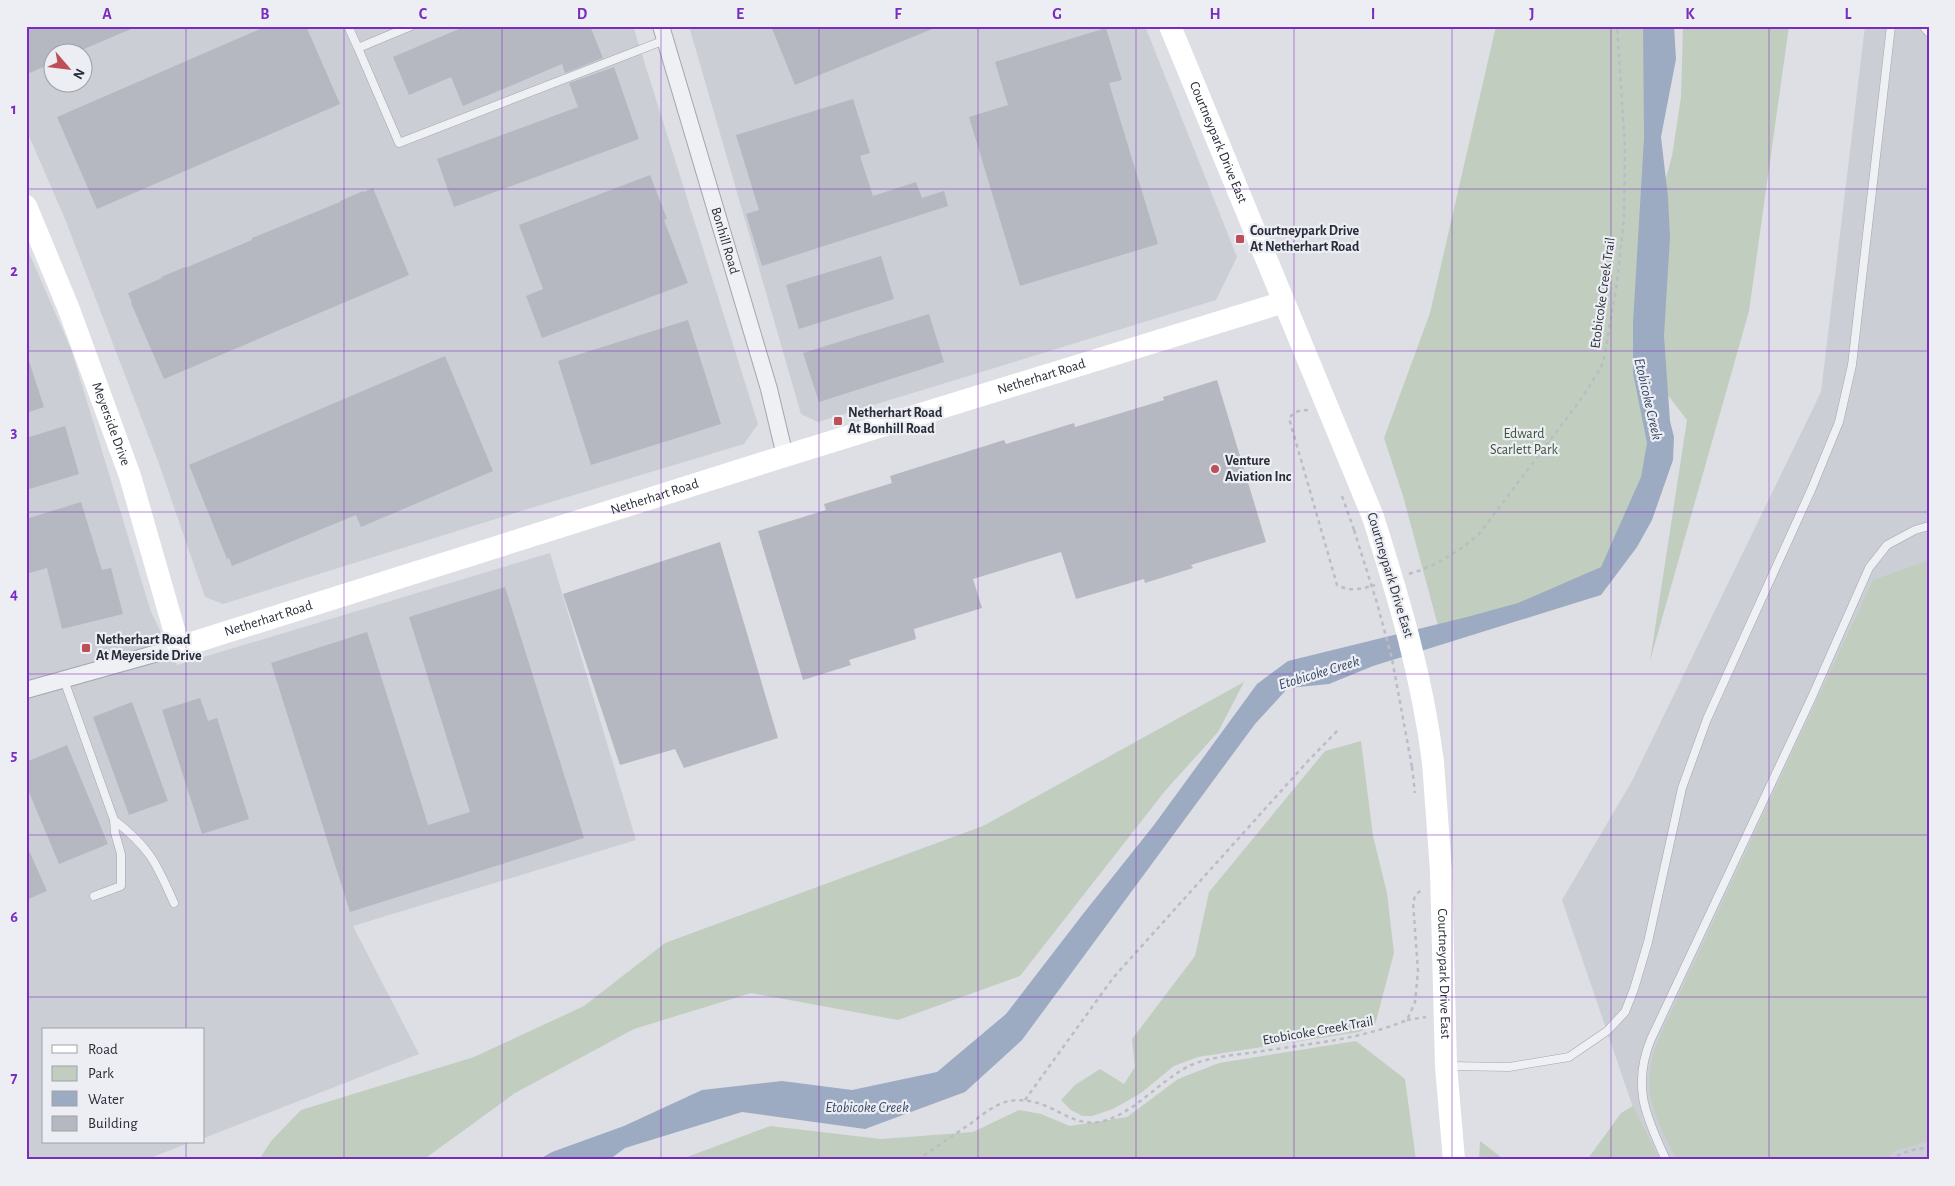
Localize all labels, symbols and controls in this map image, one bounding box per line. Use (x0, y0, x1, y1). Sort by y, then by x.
text: A (102, 6, 112, 22)
text: B (260, 6, 270, 22)
text: C (419, 6, 428, 22)
text: D (577, 6, 588, 22)
text: E (736, 6, 744, 22)
text: F (894, 6, 902, 22)
text: G (1052, 6, 1062, 22)
text: H (1209, 6, 1221, 22)
text: I (1371, 6, 1375, 22)
text: J (1529, 6, 1535, 22)
text: K (1685, 6, 1695, 22)
text: L (1845, 6, 1852, 22)
north arrow (42, 42, 92, 92)
text: N (70, 66, 87, 81)
street label: Courtneypark Drive East (1187, 80, 1250, 206)
text: 1 (11, 101, 17, 117)
street label: Bonhill Road (708, 206, 741, 276)
place label: Courtneypark Drive At Netherhart Road (1250, 224, 1360, 254)
marker: Courtneypark Drive At Netherhart Road (1234, 233, 1246, 245)
street label: Etobicoke Creek Trail (1588, 236, 1618, 350)
text: 2 (10, 263, 18, 279)
street label: Netherhart Road (996, 357, 1087, 397)
water label: Etobicoke Creek (1631, 357, 1665, 442)
street label: Meyerside Drive (89, 380, 133, 468)
place label: Netherhart Road At Bonhill Road (848, 406, 943, 436)
marker: Netherhart Road At Bonhill Road (832, 415, 844, 427)
text: 3 (11, 424, 18, 440)
park label: Edward Scarlett Park (1490, 427, 1558, 457)
place label: Venture Aviation Inc (1225, 454, 1292, 484)
marker: Venture Aviation Inc (1209, 463, 1221, 475)
street label: Netherhart Road (609, 477, 700, 517)
street label: Courtneypark Drive East (1364, 511, 1416, 640)
text: 4 (10, 586, 18, 602)
street label: Netherhart Road (223, 598, 314, 639)
place label: Netherhart Road At Meyerside Drive (96, 633, 202, 663)
marker: Netherhart Road At Meyerside Drive (80, 642, 92, 654)
water label: Etobicoke Creek (1277, 654, 1361, 692)
text: 5 (11, 747, 18, 763)
street label: Courtneypark Drive East (1435, 908, 1452, 1040)
text: 6 (10, 909, 18, 925)
street label: Etobicoke Creek Trail (1262, 1014, 1374, 1048)
legend (42, 1028, 205, 1144)
text: Road (88, 1042, 118, 1057)
text: Park (88, 1066, 114, 1081)
text: 7 (11, 1070, 18, 1086)
text: Water (88, 1092, 124, 1107)
water label: Etobicoke Creek (825, 1100, 909, 1115)
text: Building (88, 1116, 138, 1131)

